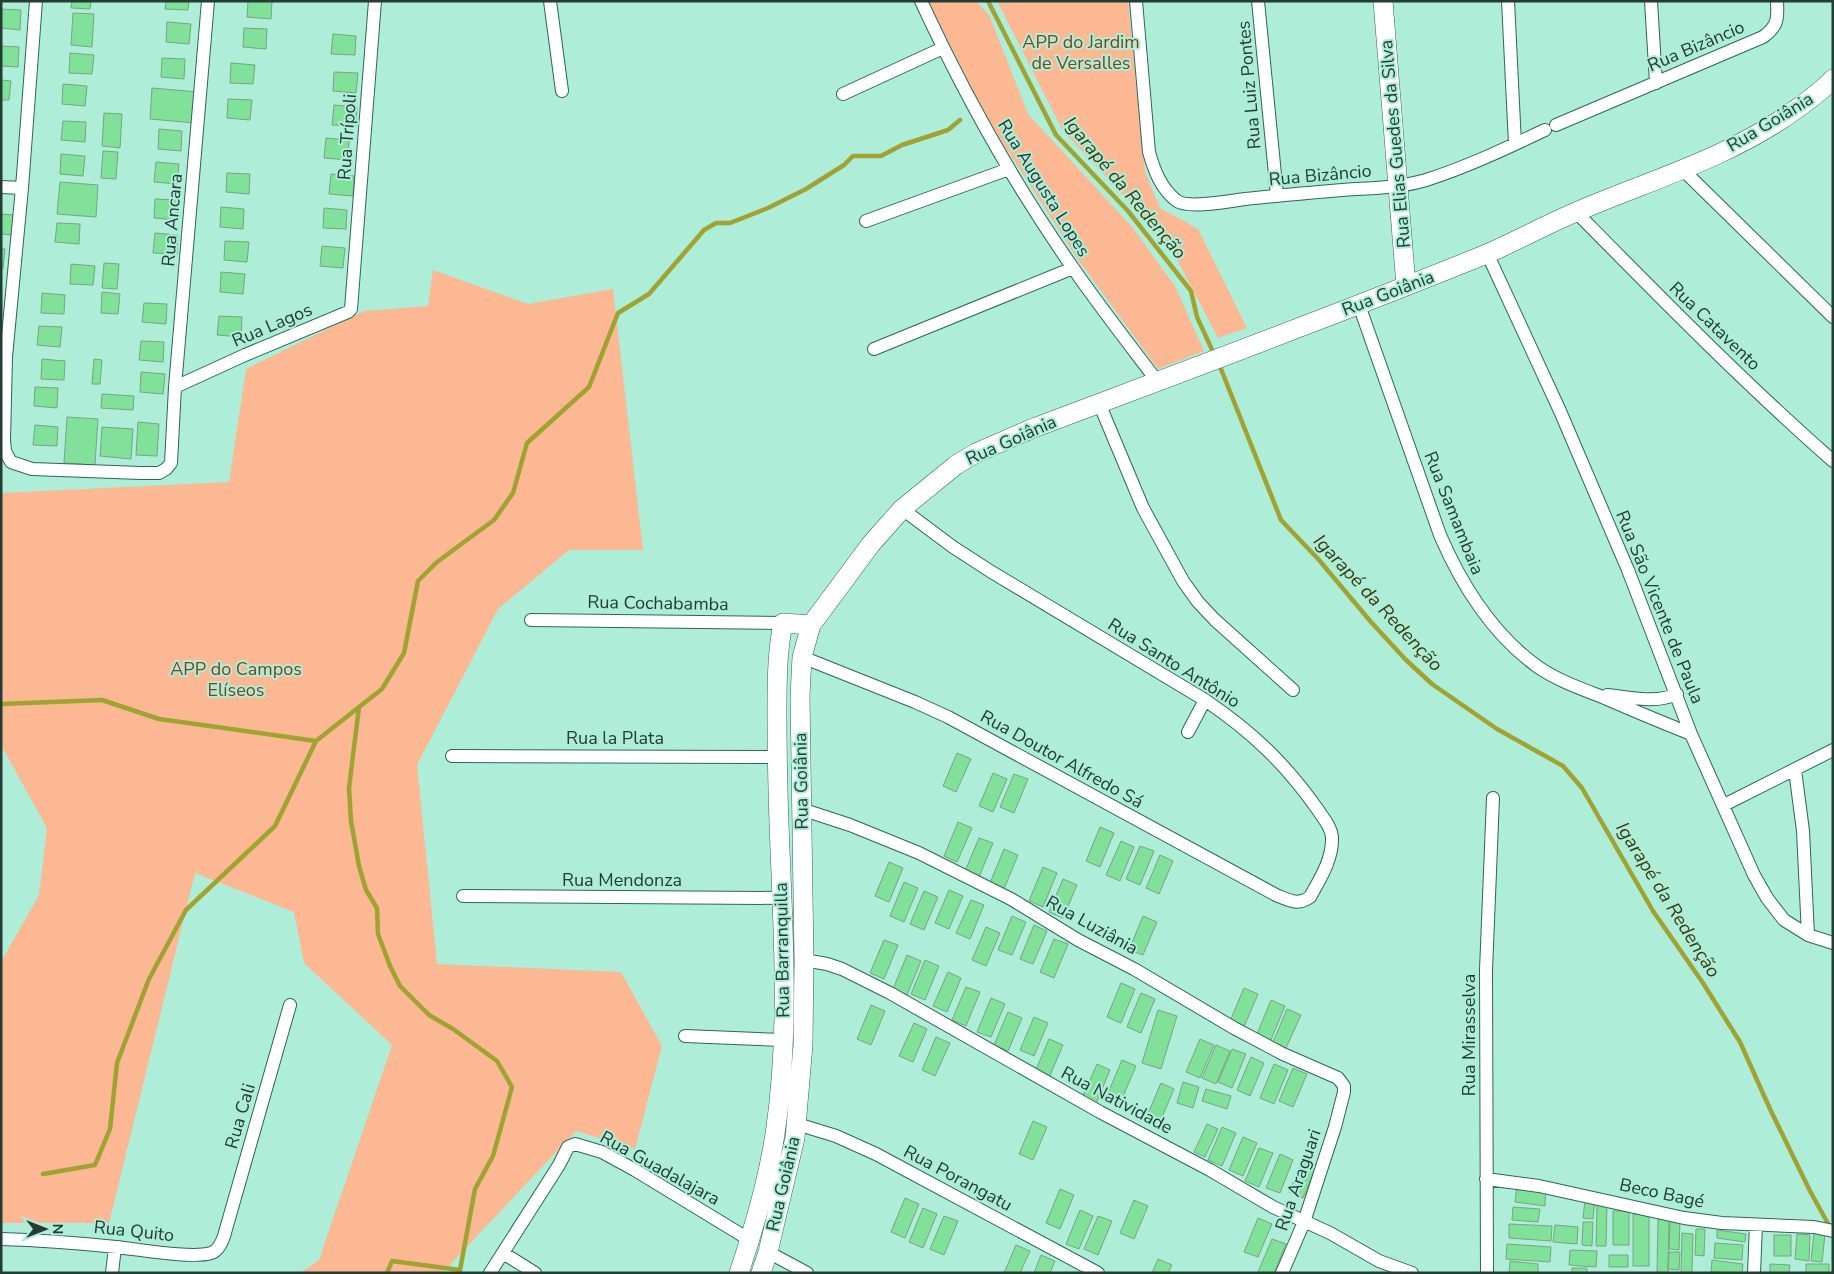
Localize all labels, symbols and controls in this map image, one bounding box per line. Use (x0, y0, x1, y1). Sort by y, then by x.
street label: Rua Bizâncio (1644, 15, 1748, 77)
street label: Rua Luiz Pontes (1231, 20, 1267, 150)
park label: APP do Jardim de Versalles (1022, 30, 1140, 75)
street label: Rua Elias Guedes da Silva (1374, 39, 1416, 249)
street label: Rua Goiânia (1722, 87, 1818, 157)
street label: Rua Trípoli (332, 93, 362, 181)
water label: Igarapé da Redenção (1058, 111, 1192, 265)
street label: Rua Augusta Lopes (992, 115, 1096, 261)
street label: Rua Bizâncio (1268, 159, 1372, 191)
street label: Rua Ancara (156, 172, 188, 268)
street label: Rua Goiânia (1338, 264, 1438, 322)
street label: Rua Catavento (1664, 276, 1766, 376)
street label: Rua Lagos (228, 297, 316, 353)
street label: Rua Goiânia (962, 409, 1060, 471)
street label: Rua Samambaia (1418, 448, 1490, 578)
street label: Rua São Vicente de Paula (1610, 507, 1710, 707)
water label: Igarapé da Redenção (1307, 529, 1449, 677)
street label: Rua Cochabamba (587, 590, 729, 616)
street label: Rua Santo Antônio (1103, 613, 1245, 713)
park label: APP do Campos Elíseos (170, 657, 302, 702)
street label: Rua Doutor Alfredo Sá (976, 704, 1148, 814)
street label: Rua la Plata (566, 726, 664, 750)
street label: Rua Goiânia (788, 732, 814, 830)
water label: Igarapé da Redenção (1610, 817, 1726, 983)
street label: Rua Mendonza (562, 868, 682, 892)
street label: Rua Barranquilla (769, 882, 795, 1018)
street label: Rua Luziânia (1042, 890, 1142, 960)
street label: Rua Mirasselva (1457, 974, 1481, 1096)
street label: Rua Natividade (1057, 1060, 1177, 1140)
street label: Rua Cali (219, 1080, 261, 1152)
street label: Rua Guadalajara (596, 1125, 724, 1211)
street label: Rua Araguari (1269, 1126, 1327, 1234)
street label: Rua Goiânia (760, 1134, 806, 1234)
street label: Rua Porangatu (899, 1139, 1017, 1217)
street label: Beco Bagé (1617, 1172, 1707, 1214)
north arrow (20, 1204, 70, 1254)
street label: Rua Quito (93, 1215, 175, 1247)
text: N (48, 1224, 67, 1234)

